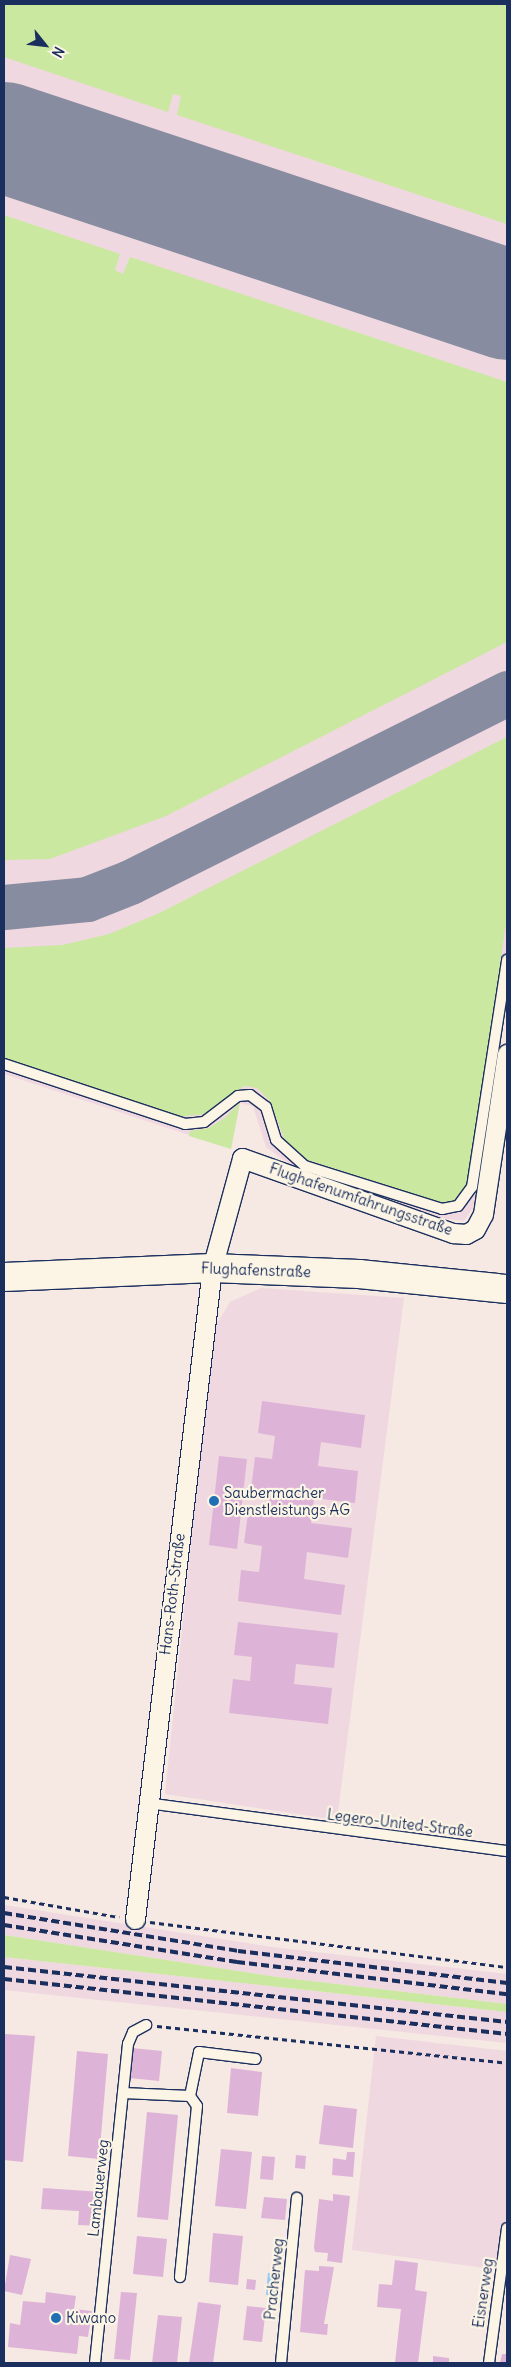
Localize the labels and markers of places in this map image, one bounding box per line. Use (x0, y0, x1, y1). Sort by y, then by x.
place label: Saubermacher Dienstleistungs AG (224, 1483, 350, 1518)
marker: Saubermacher Dienstleistungs AG (208, 1495, 220, 1507)
place label: Kiwano (66, 2309, 116, 2327)
marker: Kiwano (50, 2312, 62, 2324)

